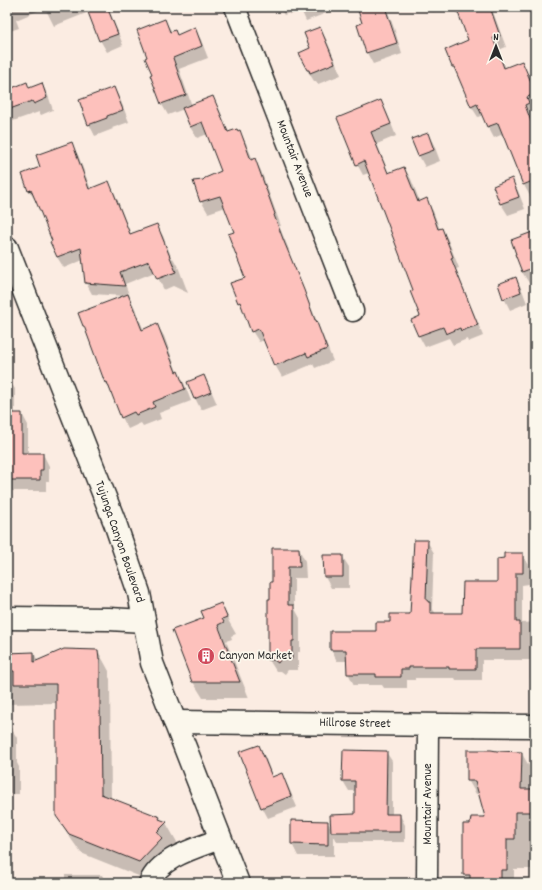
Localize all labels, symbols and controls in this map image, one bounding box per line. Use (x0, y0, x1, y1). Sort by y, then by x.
north arrow (476, 26, 516, 66)
text: N (493, 30, 499, 46)
street label: Mountair Avenue (270, 117, 318, 201)
street label: Tujunga Canyon Boulevard (89, 478, 149, 606)
building icon: Canyon Market (196, 646, 216, 666)
place label: Canyon Market (219, 647, 292, 666)
street label: Hillrose Street (319, 714, 391, 734)
street label: Mountair Avenue (419, 763, 438, 845)

